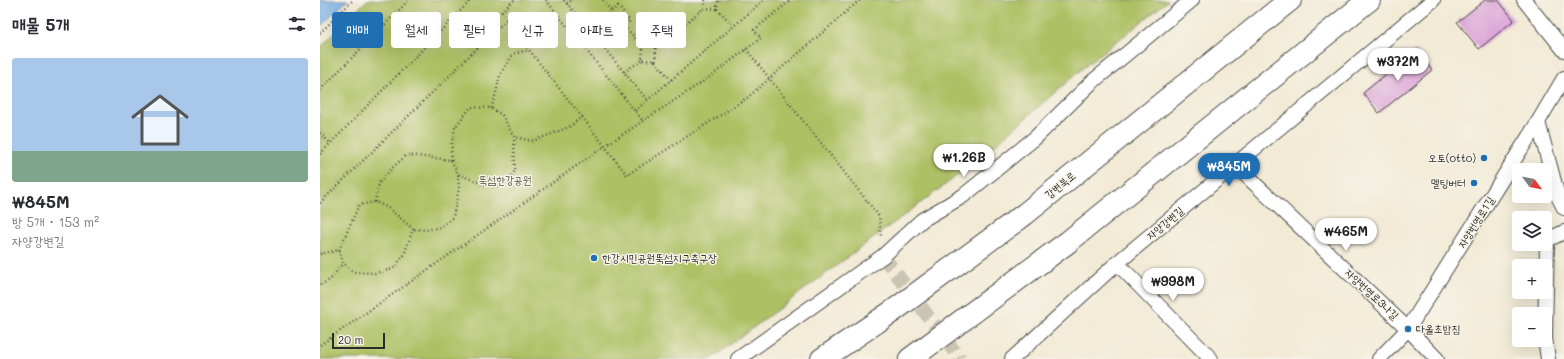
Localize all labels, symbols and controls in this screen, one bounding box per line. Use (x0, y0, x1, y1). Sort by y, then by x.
chip: 매매 (332, 12, 383, 48)
chip: 월세 (391, 12, 441, 48)
chip: 필터 (449, 12, 500, 48)
chip: 신규 (508, 12, 558, 48)
chip: 아파트 (566, 12, 628, 48)
chip: 주택 (636, 12, 686, 48)
text: 매물 5개 (12, 13, 69, 35)
icon: filters (286, 13, 308, 35)
pin: ₩372M (1370, 48, 1426, 82)
text: ₩372M (1377, 52, 1419, 69)
icon: home (124, 84, 196, 156)
pin: ₩1.26B (931, 144, 997, 178)
text: ₩1.26B (942, 148, 986, 165)
place label: 오토(otto) (1428, 150, 1476, 165)
pin: ₩845M (1201, 153, 1257, 187)
marker: 오토(otto) (1479, 153, 1489, 163)
text: ₩845M (1207, 157, 1251, 174)
north arrow (1512, 163, 1552, 203)
map controls (1512, 163, 1552, 347)
street label: 강변북로 (1041, 168, 1078, 202)
park label: 뚝섬한강공원 (478, 172, 532, 187)
place label: 멜팅버터 (1431, 175, 1466, 190)
marker: 멜팅버터 (1469, 178, 1479, 188)
text: ₩845M (12, 190, 70, 212)
street label: 자양번영로1길 (1454, 193, 1497, 250)
street label: 자양강변길 (1143, 203, 1187, 243)
button: layers (1512, 211, 1552, 251)
text: 방 5개 · 153 m² (12, 213, 99, 230)
pin: ₩465M (1318, 218, 1374, 252)
text: ₩465M (1324, 222, 1368, 239)
text: 자양강변길 (12, 232, 64, 249)
place label: 한강시민공원뚝섬지구축구장 (602, 250, 717, 265)
marker: 한강시민공원뚝섬지구축구장 (589, 253, 599, 263)
button: + (1512, 259, 1552, 299)
street label: 자양번영로3나길 (1342, 265, 1403, 323)
pin: ₩998M (1145, 268, 1201, 302)
text: ₩998M (1151, 272, 1195, 289)
button: − (1512, 307, 1552, 347)
place label: 다올초밥집 (1416, 321, 1460, 336)
marker: 다올초밥집 (1403, 324, 1413, 334)
scale bar (332, 331, 385, 350)
text: 20 m (338, 332, 363, 347)

